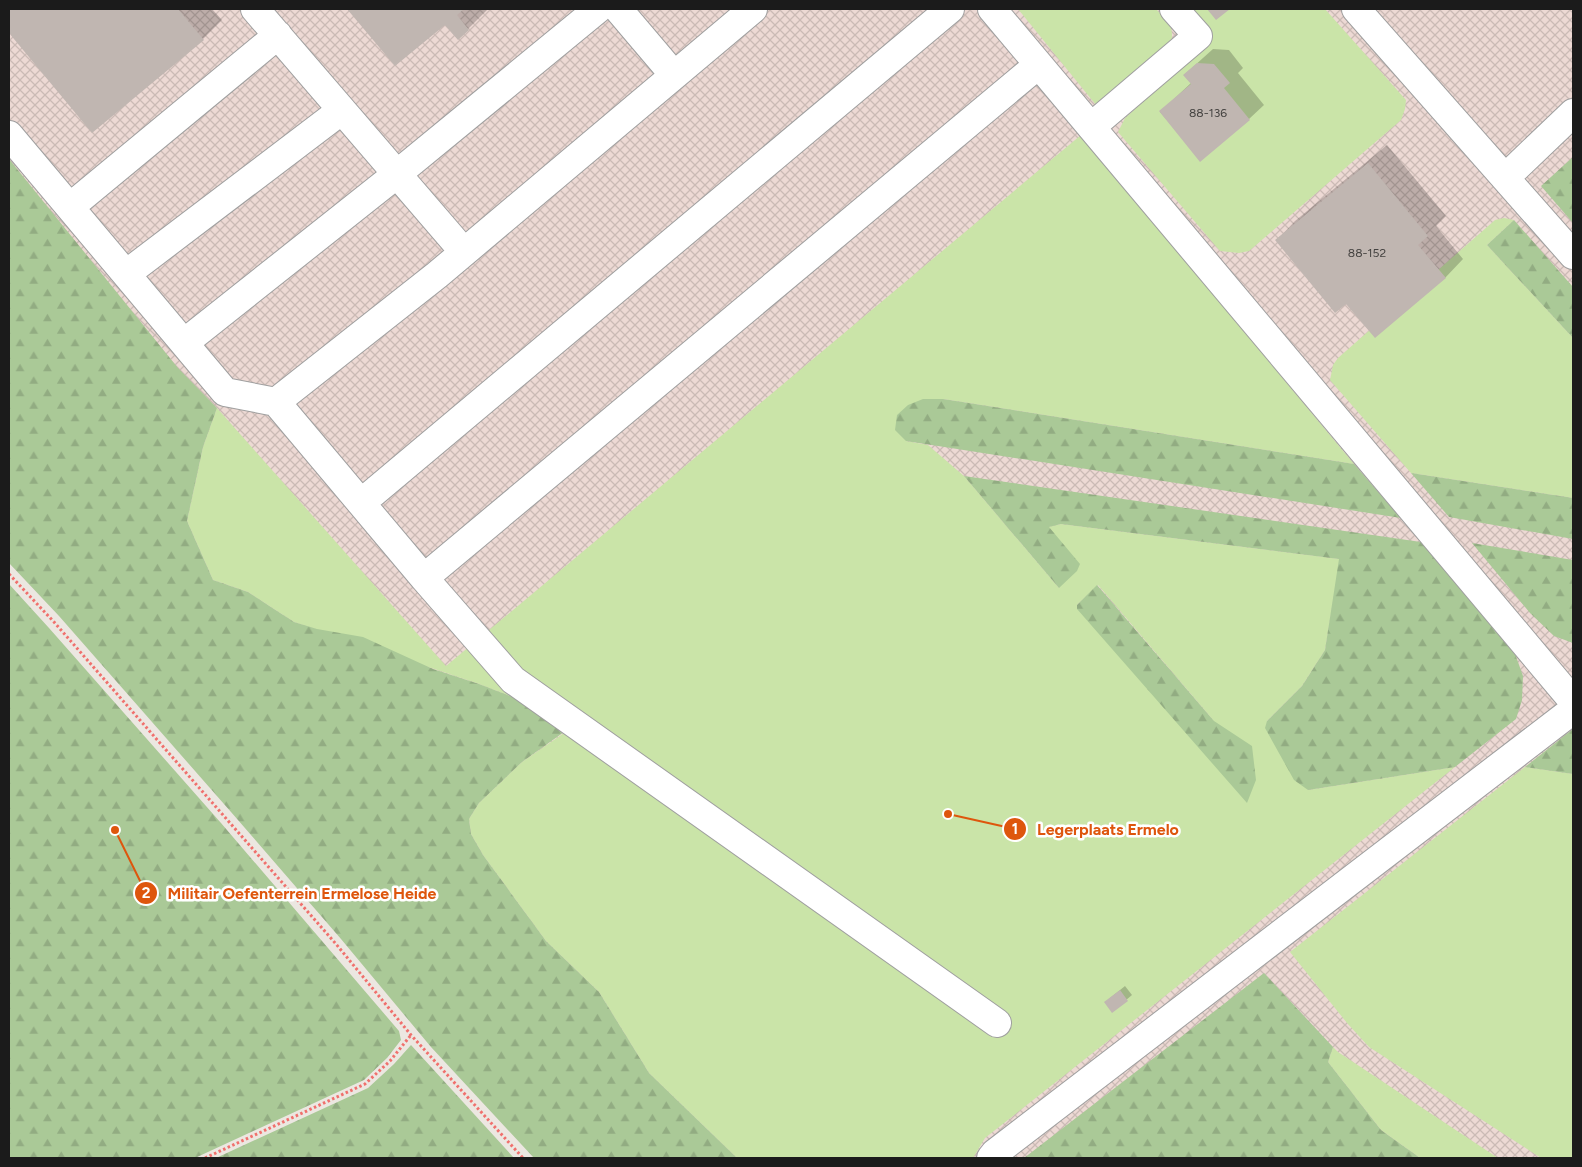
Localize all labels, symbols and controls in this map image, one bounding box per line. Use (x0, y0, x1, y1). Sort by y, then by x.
house number: 88-136 (1189, 106, 1227, 120)
house number: 88-152 (1348, 246, 1386, 260)
callout: Legerplaats Ermelo (1002, 814, 1189, 845)
text: 1 (1012, 820, 1018, 838)
text: Legerplaats Ermelo (1037, 820, 1179, 839)
callout: Militair Oefenterrein Ermelose Heide (133, 878, 447, 909)
text: 2 (142, 884, 151, 902)
text: Militair Oefenterrein Ermelose Heide (168, 884, 437, 903)

